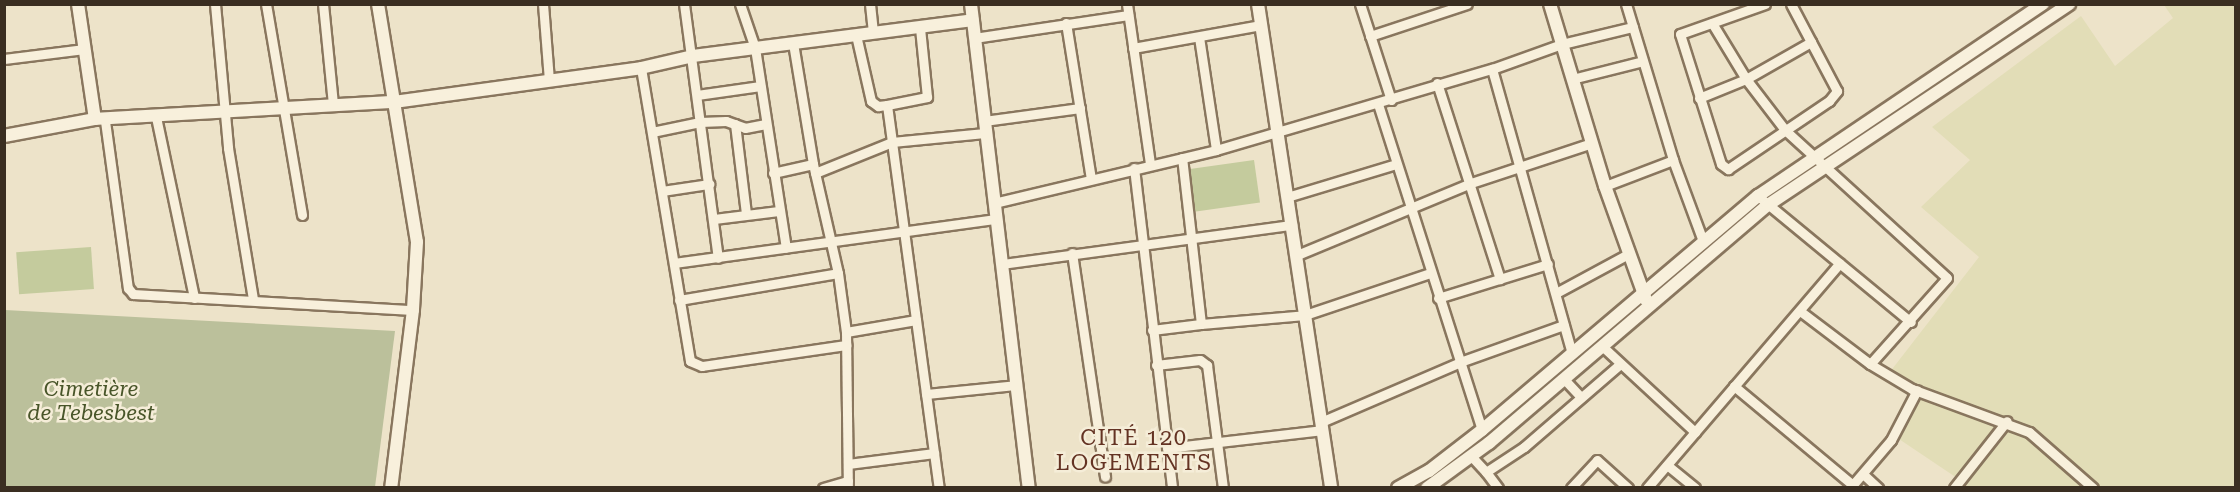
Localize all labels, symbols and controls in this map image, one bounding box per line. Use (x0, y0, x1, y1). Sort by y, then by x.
park label: Cimetière de Tebesbest (27, 376, 155, 426)
district label: CITÉ 120 LOGEMENTS (1056, 424, 1212, 476)

